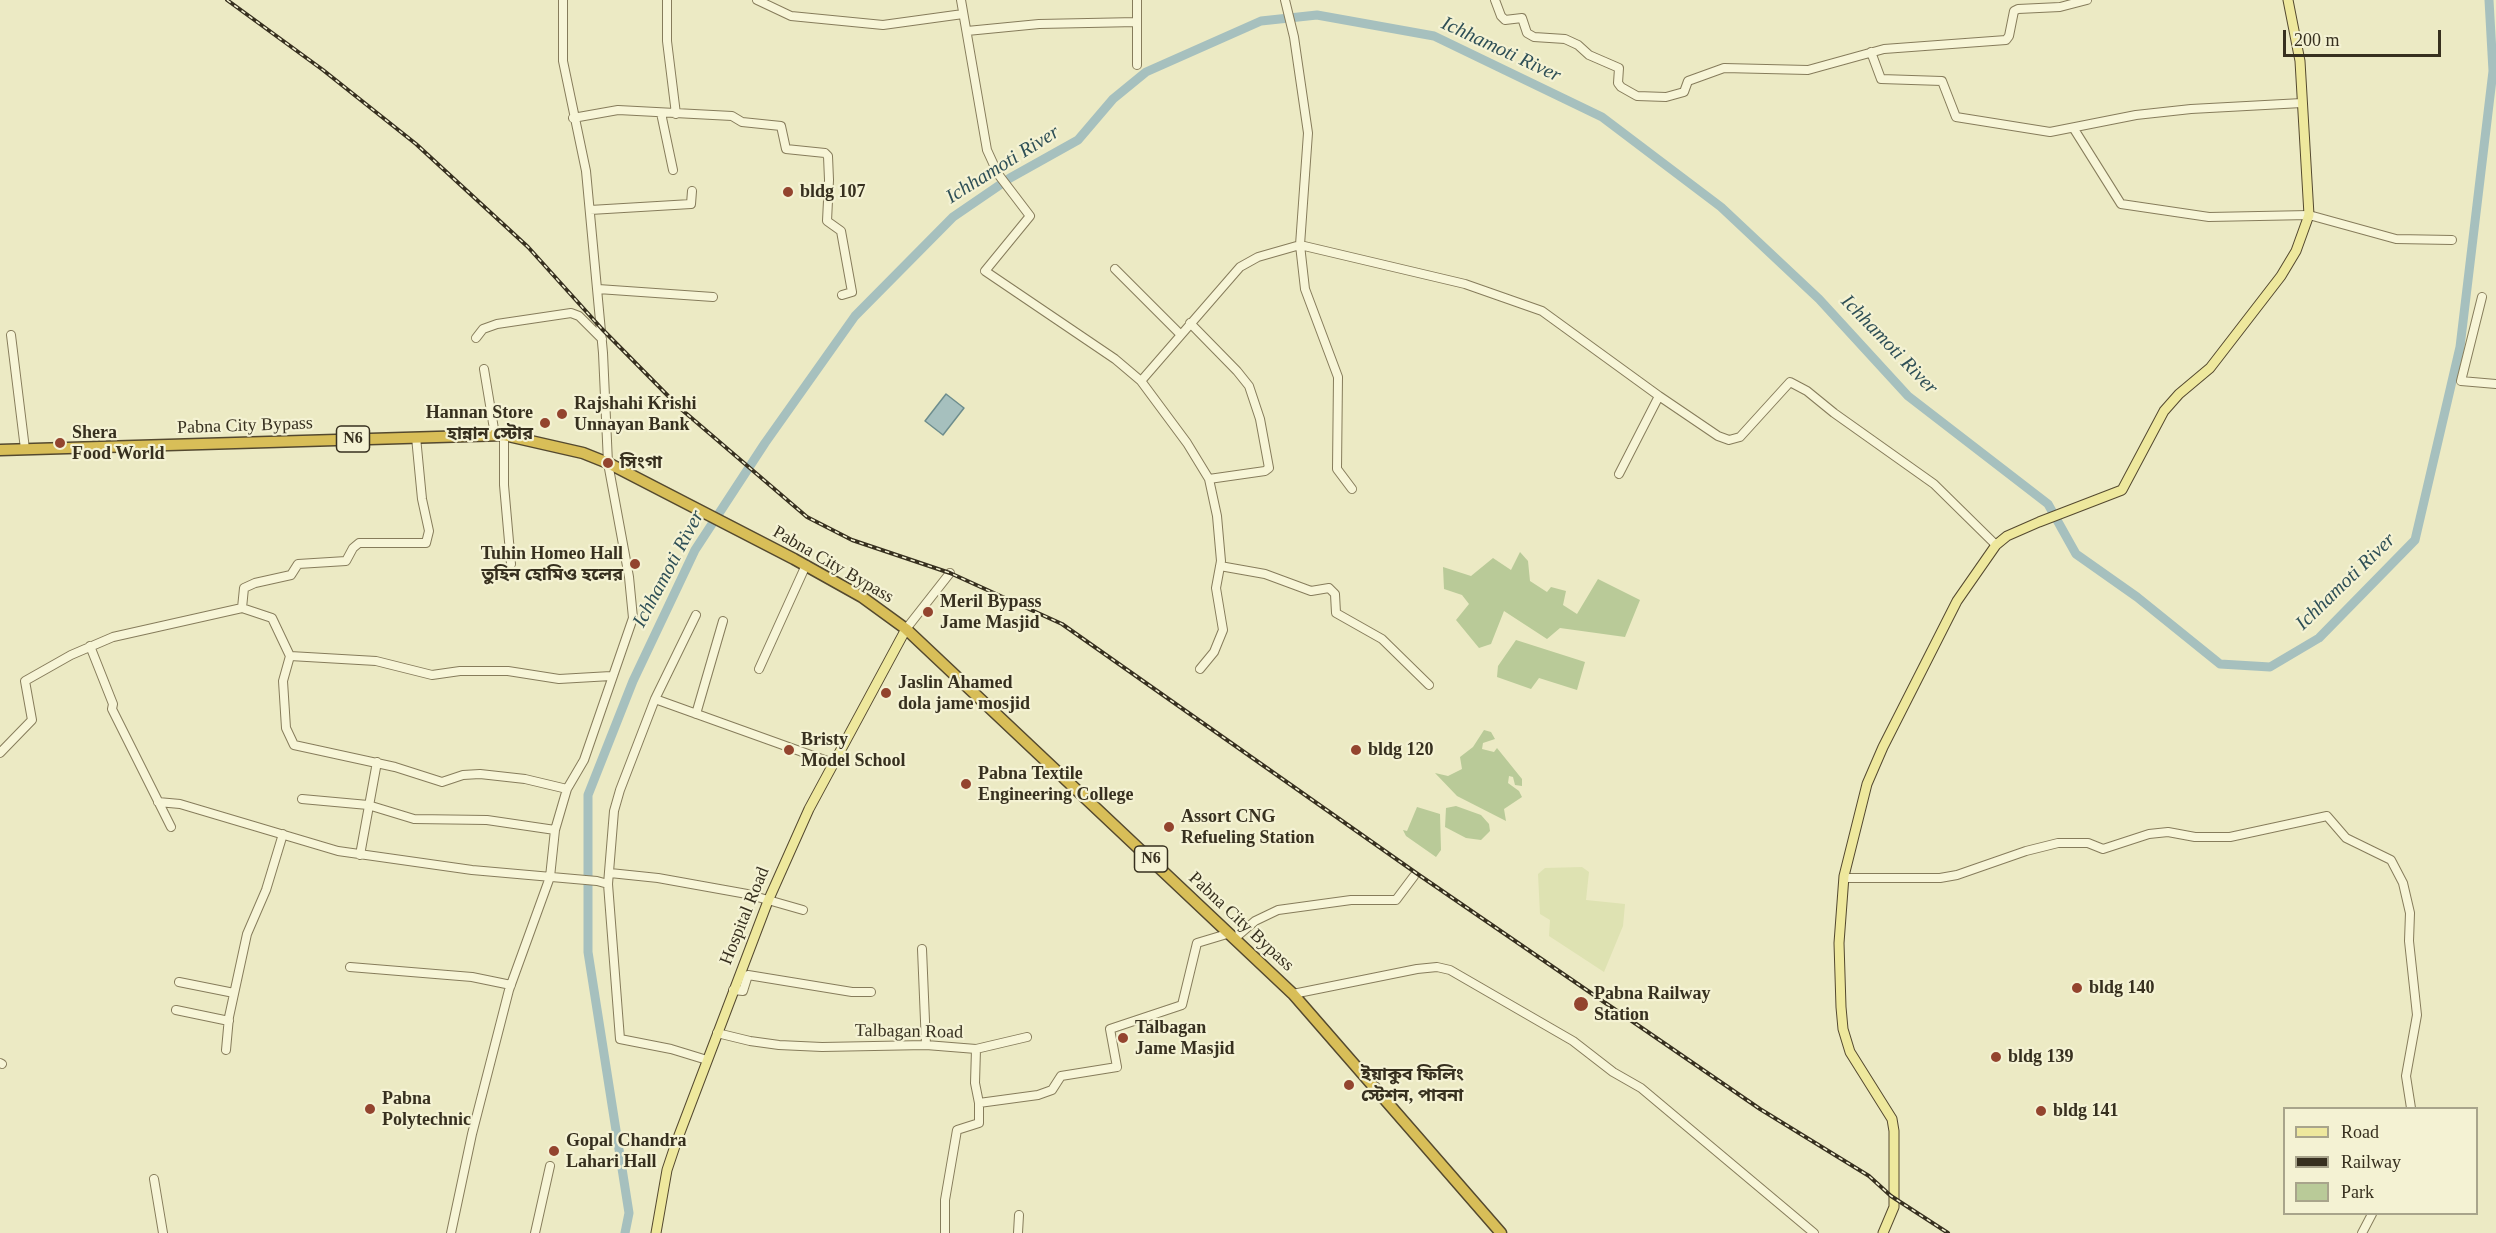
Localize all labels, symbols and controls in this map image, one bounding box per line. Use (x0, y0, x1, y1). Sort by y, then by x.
water label: Ichhamoti River (1437, 12, 1565, 88)
scale bar (2286, 18, 2444, 56)
text: 200 m (2294, 30, 2340, 50)
water label: Ichhamoti River (942, 121, 1064, 209)
place label: bldg 107 (800, 181, 866, 203)
marker: bldg 107 (781, 185, 795, 199)
water label: Ichhamoti River (1835, 290, 1943, 400)
place label: Rajshahi Krishi Unnayan Bank (574, 393, 697, 436)
place label: Hannan Store হান্নান স্টোর (426, 402, 533, 444)
marker: Rajshahi Krishi Unnayan Bank (555, 407, 569, 421)
street label: Pabna City Bypass (177, 413, 313, 439)
marker: Hannan Store হান্নান স্টোর (538, 416, 552, 430)
place label: Shera Food World (72, 422, 165, 464)
road number: N6 (336, 426, 370, 452)
marker: Shera Food World (53, 436, 67, 450)
place label: সিংগা (620, 452, 662, 474)
marker: সিংগা (601, 456, 615, 470)
water label: Ichhamoti River (628, 506, 710, 632)
street label: Pabna City Bypass (769, 522, 897, 608)
water label: Ichhamoti River (2291, 528, 2401, 636)
place label: Tuhin Homeo Hall তুহিন হোমিও হলের (481, 543, 623, 586)
marker: Tuhin Homeo Hall তুহিন হোমিও হলের (628, 557, 642, 571)
place label: Meril Bypass Jame Masjid (940, 591, 1041, 634)
marker: Meril Bypass Jame Masjid (921, 605, 935, 619)
place label: Jaslin Ahamed dola jame mosjid (898, 672, 1030, 714)
marker: Jaslin Ahamed dola jame mosjid (879, 686, 893, 700)
place label: Bristy Model School (801, 729, 906, 771)
place label: bldg 120 (1368, 739, 1434, 761)
marker: Bristy Model School (782, 743, 796, 757)
marker: bldg 120 (1349, 743, 1363, 757)
place label: Pabna Textile Engineering College (978, 763, 1133, 806)
marker: Pabna Textile Engineering College (959, 777, 973, 791)
place label: Assort CNG Refueling Station (1181, 806, 1315, 848)
marker: Assort CNG Refueling Station (1162, 820, 1176, 834)
road number: N6 (1134, 846, 1168, 872)
street label: Hospital Road (716, 864, 774, 968)
street label: Pabna City Bypass (1184, 868, 1298, 976)
place label: bldg 140 (2089, 977, 2155, 999)
marker: bldg 140 (2070, 981, 2084, 995)
place label: Pabna Railway Station (1594, 983, 1711, 1026)
marker: Pabna Railway Station (1572, 995, 1590, 1013)
place label: Talbagan Jame Masjid (1135, 1017, 1234, 1060)
street label: Talbagan Road (855, 1020, 963, 1044)
marker: Talbagan Jame Masjid (1116, 1031, 1130, 1045)
place label: bldg 139 (2008, 1046, 2074, 1068)
marker: bldg 139 (1989, 1050, 2003, 1064)
place label: ইয়াকুব ফিলিং স্টেশন, পাবনা (1361, 1064, 1464, 1106)
marker: ইয়াকুব ফিলিং স্টেশন, পাবনা (1342, 1078, 1356, 1092)
place label: Pabna Polytechnic (382, 1088, 471, 1130)
place label: bldg 141 (2053, 1100, 2119, 1122)
marker: Pabna Polytechnic (363, 1102, 377, 1116)
marker: bldg 141 (2034, 1104, 2048, 1118)
legend (2283, 1107, 2478, 1215)
text: Road (2341, 1122, 2379, 1142)
place label: Gopal Chandra Lahari Hall (566, 1130, 687, 1172)
marker: Gopal Chandra Lahari Hall (547, 1144, 561, 1158)
text: Railway (2341, 1152, 2401, 1172)
text: Park (2341, 1182, 2374, 1202)

